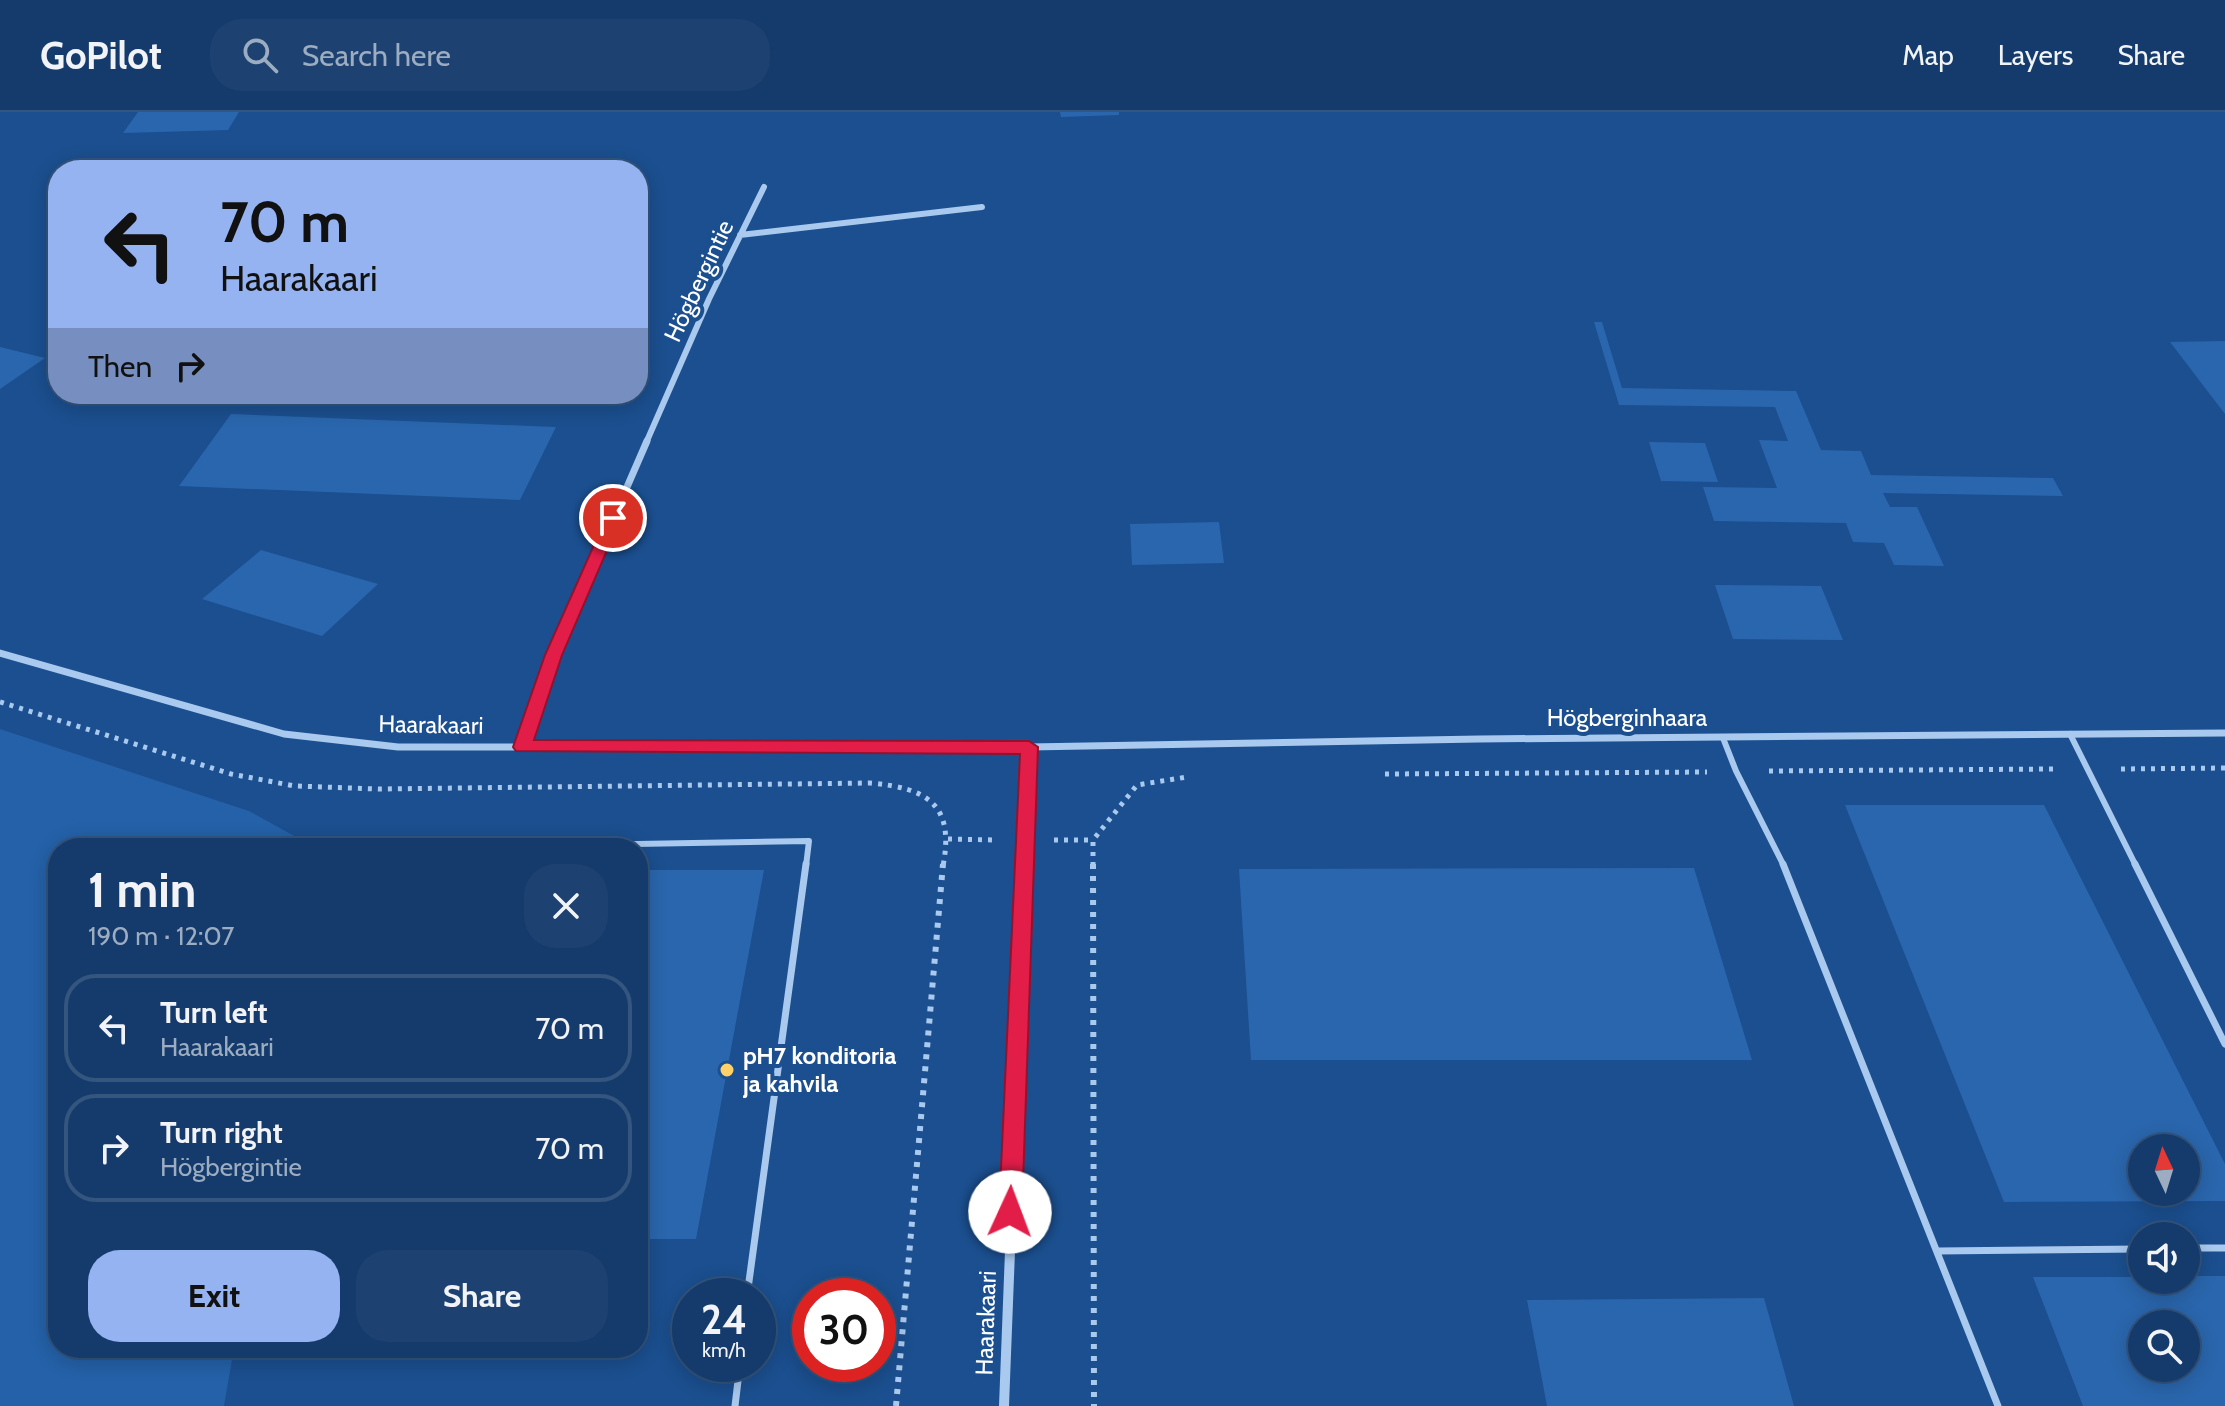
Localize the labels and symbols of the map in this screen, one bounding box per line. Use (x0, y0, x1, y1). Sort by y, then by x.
street label: Högbergintie (658, 215, 739, 346)
pin (579, 484, 647, 552)
street label: Högberginhaara (1547, 703, 1708, 732)
street label: Haarakaari (378, 709, 484, 740)
place label: pH7 konditoria ja kahvila (742, 1041, 897, 1098)
marker: pH7 konditoria ja kahvila (718, 1061, 736, 1079)
north arrow (2128, 1134, 2200, 1206)
position arrow (968, 1170, 1052, 1254)
street label: Haarakaari (969, 1270, 1002, 1376)
speed limit sign: 30 (792, 1278, 896, 1382)

